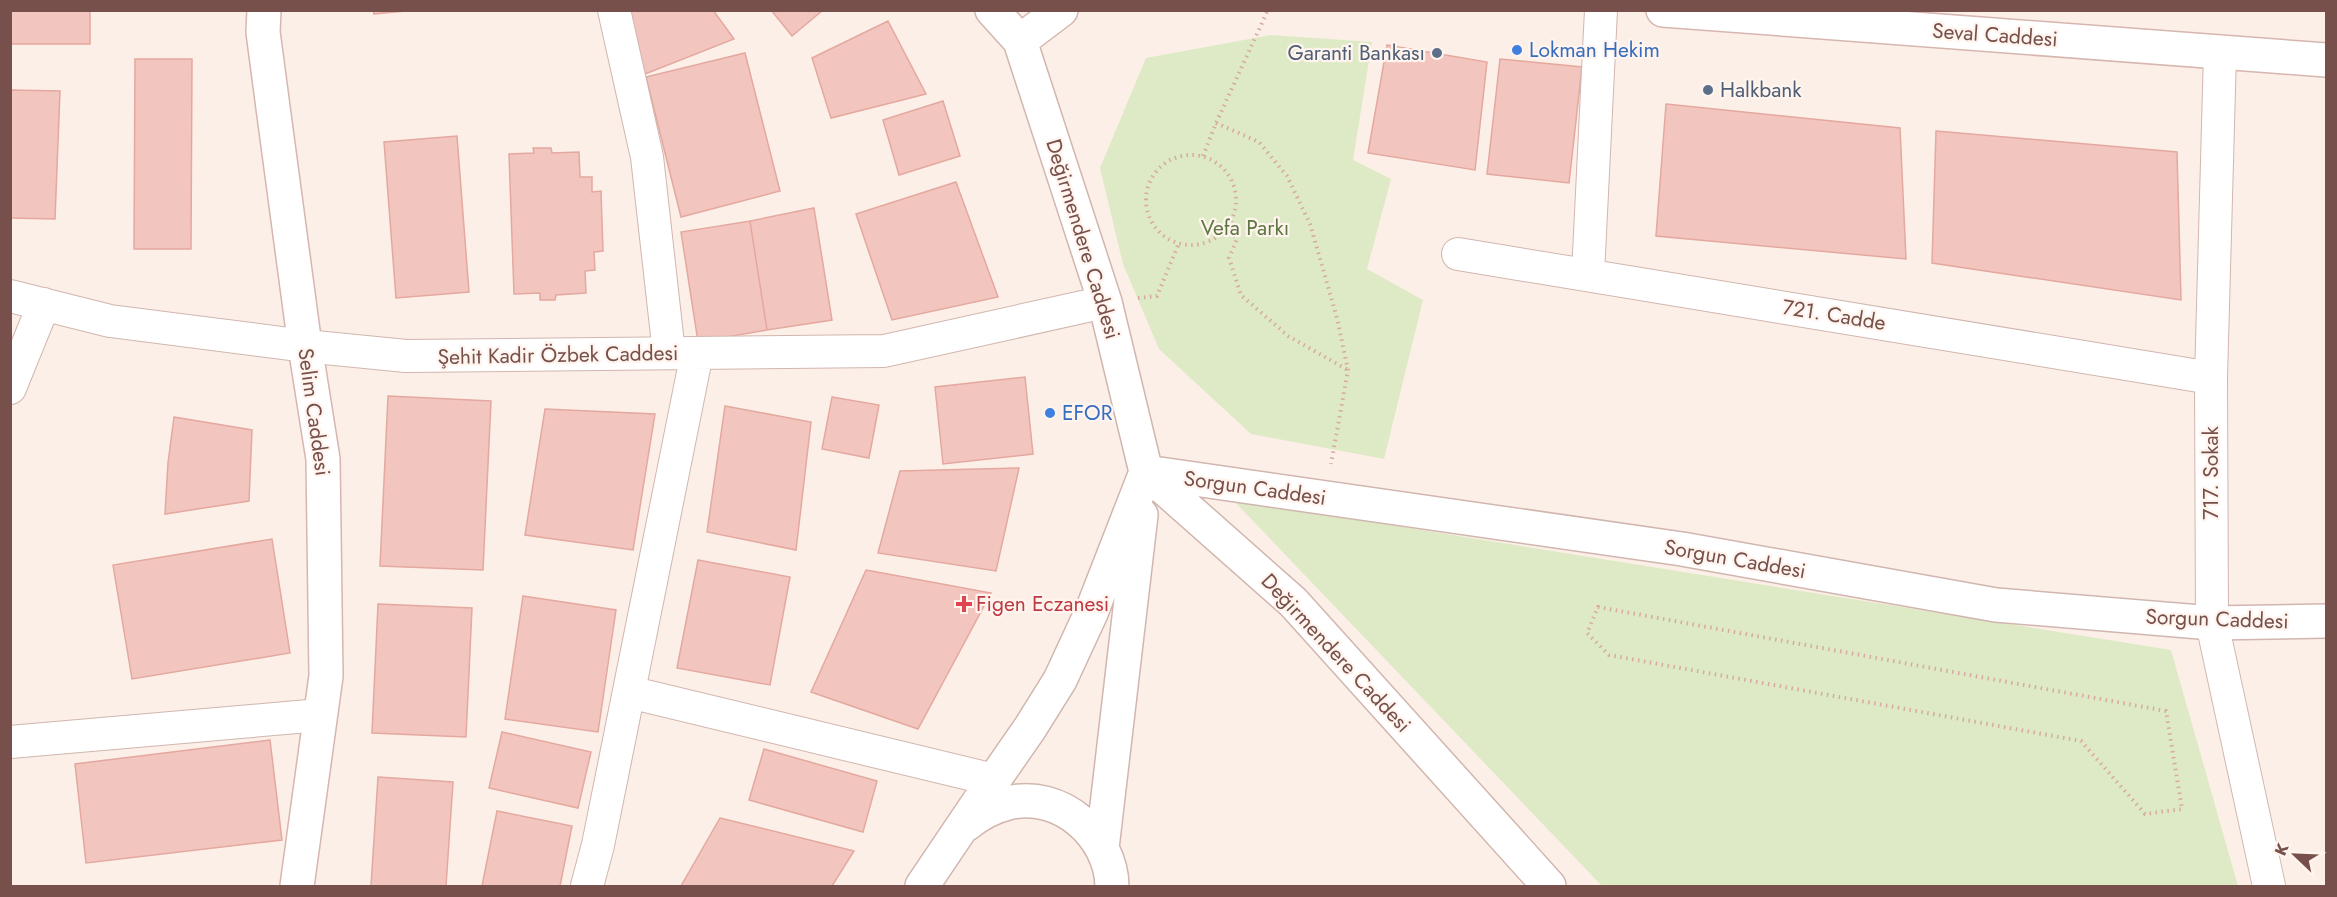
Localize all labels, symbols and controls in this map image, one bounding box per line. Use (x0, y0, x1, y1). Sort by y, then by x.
street label: Seval Caddesi (1931, 16, 2059, 54)
place label: Lokman Hekim (1529, 35, 1660, 65)
place label: Garanti Bankası (1287, 38, 1425, 68)
marker: Lokman Hekim (1510, 43, 1524, 57)
marker: Garanti Bankası (1430, 46, 1444, 60)
place label: Halkbank (1720, 75, 1802, 105)
marker: Halkbank (1701, 83, 1715, 97)
street label: Değirmendere Caddesi (1038, 135, 1128, 343)
park label: Vefa Parkı (1201, 213, 1289, 243)
street label: 721. Cadde (1780, 292, 1888, 338)
street label: Şehit Kadir Özbek Caddesi (437, 338, 679, 372)
street label: Selim Caddesi (290, 346, 338, 478)
place label: EFOR (1062, 398, 1113, 428)
marker: EFOR (1043, 406, 1057, 420)
street label: 717. Sokak (2196, 425, 2226, 520)
street label: Sorgun Caddesi (1182, 463, 1328, 513)
street label: Sorgun Caddesi (1662, 532, 1808, 586)
street label: Değirmendere Caddesi (1254, 567, 1418, 739)
place label: Figen Eczanesi (976, 589, 1109, 619)
marker: Figen Eczanesi (957, 597, 971, 611)
street label: Sorgun Caddesi (2145, 602, 2289, 636)
north arrow (2265, 825, 2325, 885)
text: K (2269, 839, 2295, 859)

